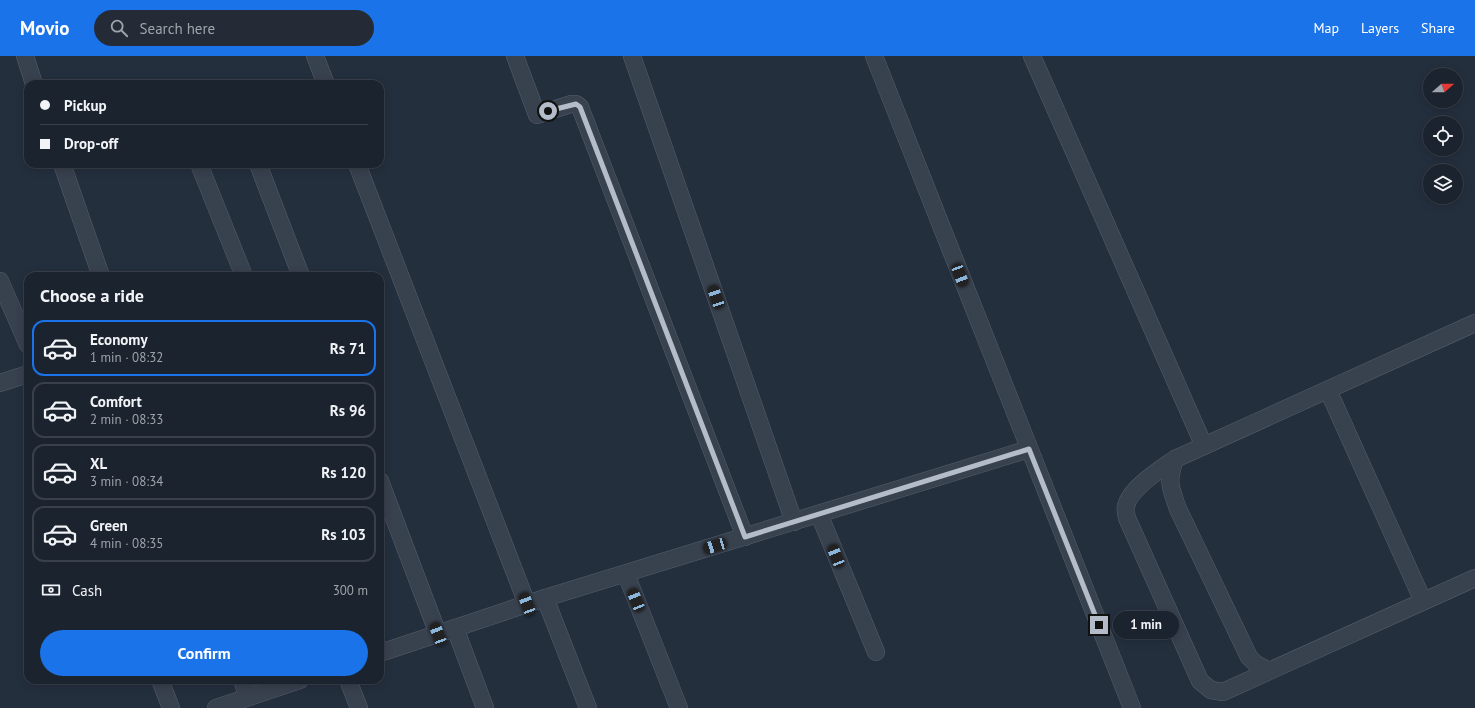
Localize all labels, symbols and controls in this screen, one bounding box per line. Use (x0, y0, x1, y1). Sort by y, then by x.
search box (94, 10, 374, 46)
text: Movio (20, 16, 70, 40)
icon: search (108, 17, 130, 39)
text: Search here (140, 19, 215, 38)
text: Map (1313, 19, 1339, 37)
text: Layers (1361, 19, 1399, 37)
text: Share (1421, 19, 1455, 37)
north arrow (1423, 68, 1463, 108)
map controls (1423, 68, 1463, 204)
text: Pickup (64, 96, 107, 115)
route start (539, 102, 557, 120)
button: locate (1423, 116, 1463, 156)
text: Drop-off (64, 134, 118, 153)
button: layers (1423, 164, 1463, 204)
car (950, 262, 970, 288)
text: Choose a ride (40, 284, 144, 307)
car (706, 284, 726, 310)
icon: car (42, 330, 78, 366)
text: Economy (90, 330, 148, 349)
text: Rs 71 (330, 339, 366, 358)
text: 1 min · 08:32 (90, 349, 163, 366)
icon: car (42, 392, 78, 428)
text: Comfort (90, 392, 142, 411)
text: Rs 96 (330, 401, 366, 420)
text: 2 min · 08:33 (90, 411, 163, 428)
icon: car (42, 454, 78, 490)
text: XL (90, 454, 107, 473)
text: Rs 120 (321, 463, 366, 482)
text: 3 min · 08:34 (90, 473, 163, 490)
icon: car (42, 516, 78, 552)
text: Green (90, 516, 128, 535)
text: Rs 103 (321, 525, 366, 544)
text: 4 min · 08:35 (90, 535, 163, 552)
car (702, 537, 728, 555)
car (826, 543, 846, 569)
icon: cash (40, 579, 62, 601)
text: Cash (72, 581, 102, 600)
text: 300 m (333, 582, 368, 599)
car (626, 587, 646, 613)
car (517, 591, 537, 617)
callout: 1 min (1113, 611, 1179, 639)
route end (1090, 616, 1108, 634)
text: 1 min (1130, 616, 1162, 633)
car (428, 621, 448, 647)
button: Confirm (40, 630, 368, 676)

